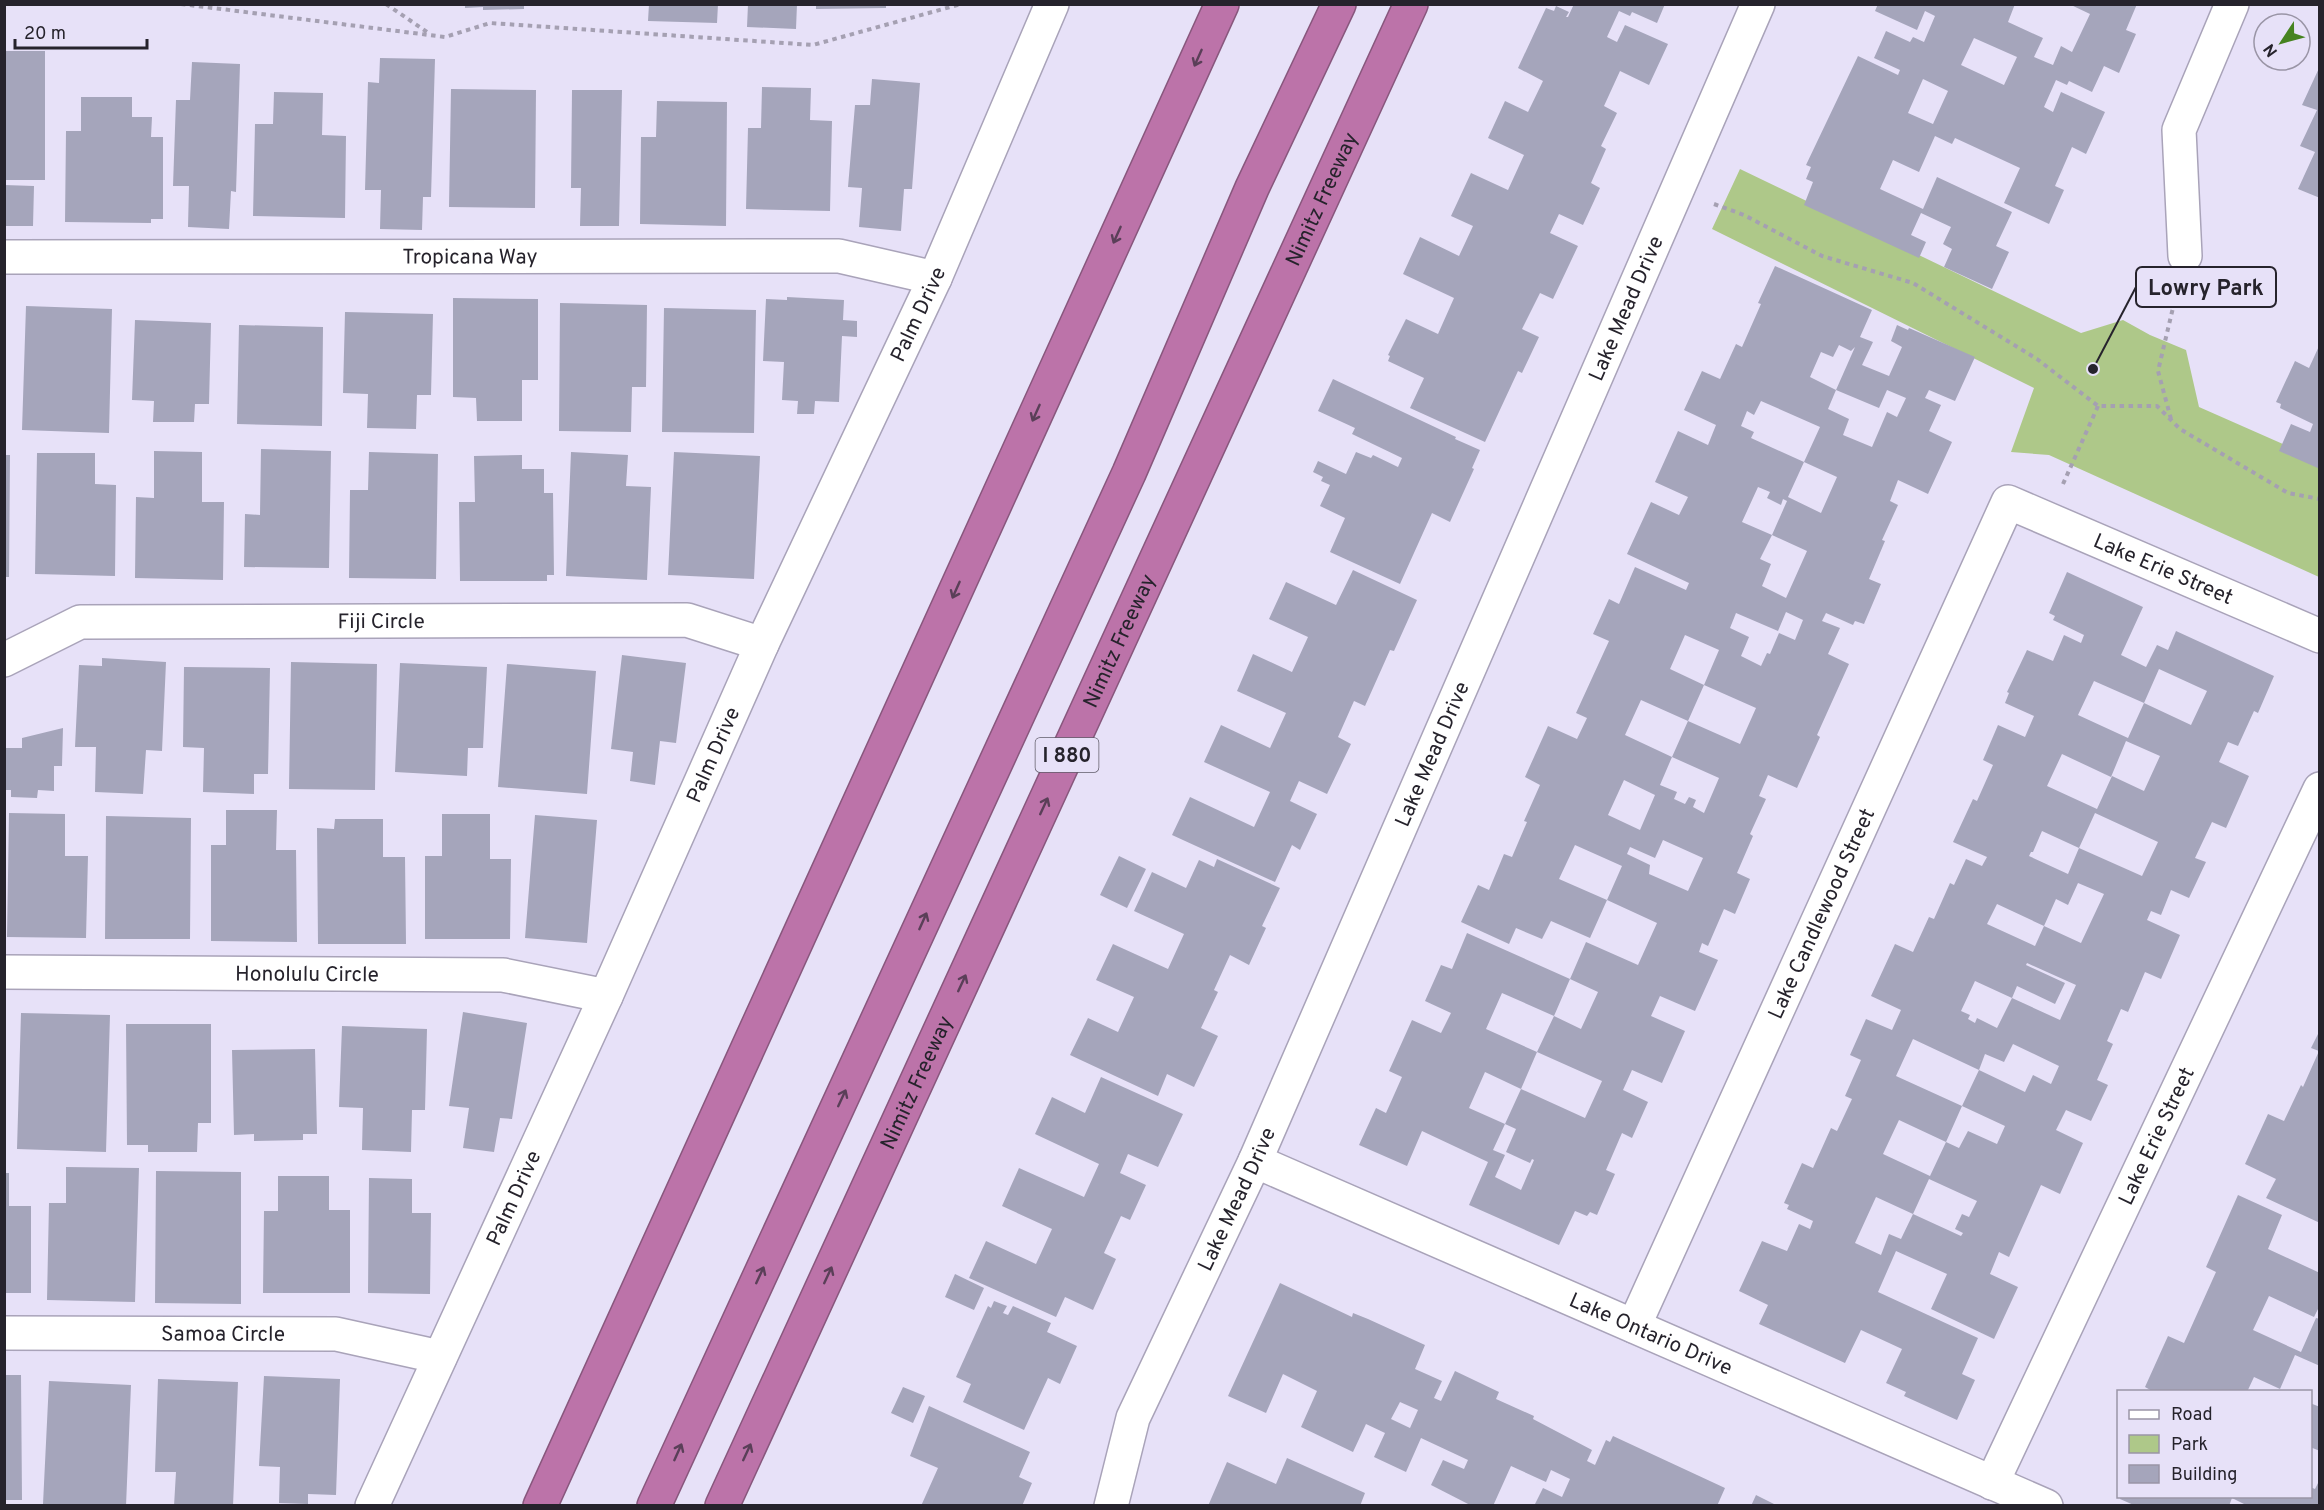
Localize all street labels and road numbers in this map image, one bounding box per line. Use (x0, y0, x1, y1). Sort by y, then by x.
street label: Nimitz Freeway (1281, 128, 1365, 271)
street label: Lake Mead Drive (1584, 232, 1670, 386)
street label: Tropicana Way (402, 244, 538, 272)
street label: Palm Drive (885, 263, 953, 367)
street label: Lake Erie Street (2089, 528, 2237, 612)
street label: Nimitz Freeway (1078, 570, 1163, 713)
street label: Fiji Circle (337, 609, 425, 636)
street label: Lake Mead Drive (1390, 678, 1477, 831)
street label: Palm Drive (681, 703, 747, 807)
road number: I 880 (1036, 738, 1098, 772)
street label: Lake Candlewood Street (1763, 804, 1882, 1024)
street label: Honolulu Circle (235, 961, 379, 989)
street label: Nimitz Freeway (875, 1012, 960, 1154)
street label: Lake Erie Street (2113, 1063, 2202, 1210)
street label: Lake Mead Drive (1193, 1124, 1283, 1276)
street label: Palm Drive (481, 1147, 548, 1250)
street label: Lake Ontario Drive (1565, 1288, 1736, 1383)
street label: Samoa Circle (161, 1321, 285, 1349)

